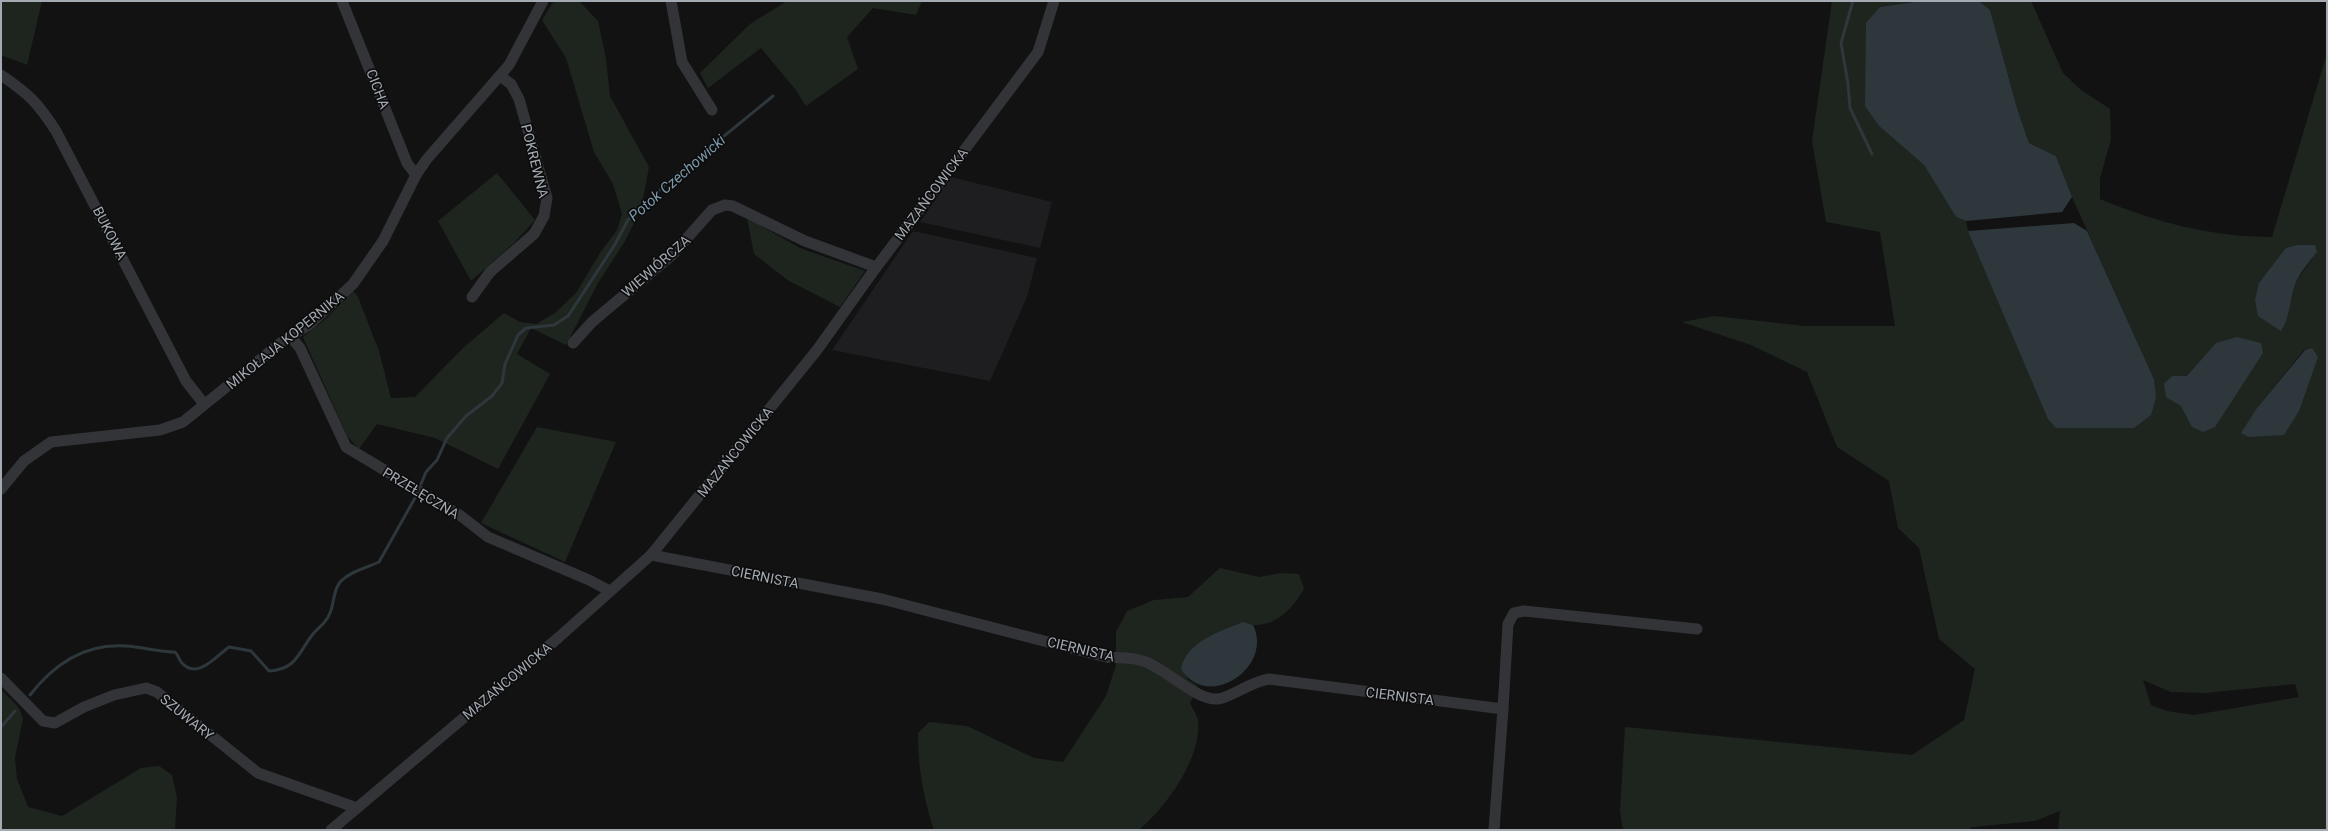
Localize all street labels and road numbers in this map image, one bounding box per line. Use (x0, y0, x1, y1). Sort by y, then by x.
street label: CICHA (363, 67, 393, 111)
street label: POKREWNA (518, 122, 552, 200)
street label: MAZAŃCOWICKA (890, 144, 971, 243)
street label: BUKOWA (90, 204, 130, 262)
street label: WIEWIÓRCZA (618, 231, 693, 300)
street label: MIKOŁAJA KOPERNIKA (223, 288, 347, 392)
street label: MAZAŃCOWICKA (693, 403, 776, 500)
street label: PRZEŁĘCZNA (380, 464, 462, 522)
street label: CIERNISTA (730, 563, 800, 591)
street label: CIERNISTA (1046, 633, 1116, 665)
street label: MAZAŃCOWICKA (459, 638, 555, 723)
street label: CIERNISTA (1365, 684, 1435, 708)
street label: SZUWARY (157, 691, 217, 744)

